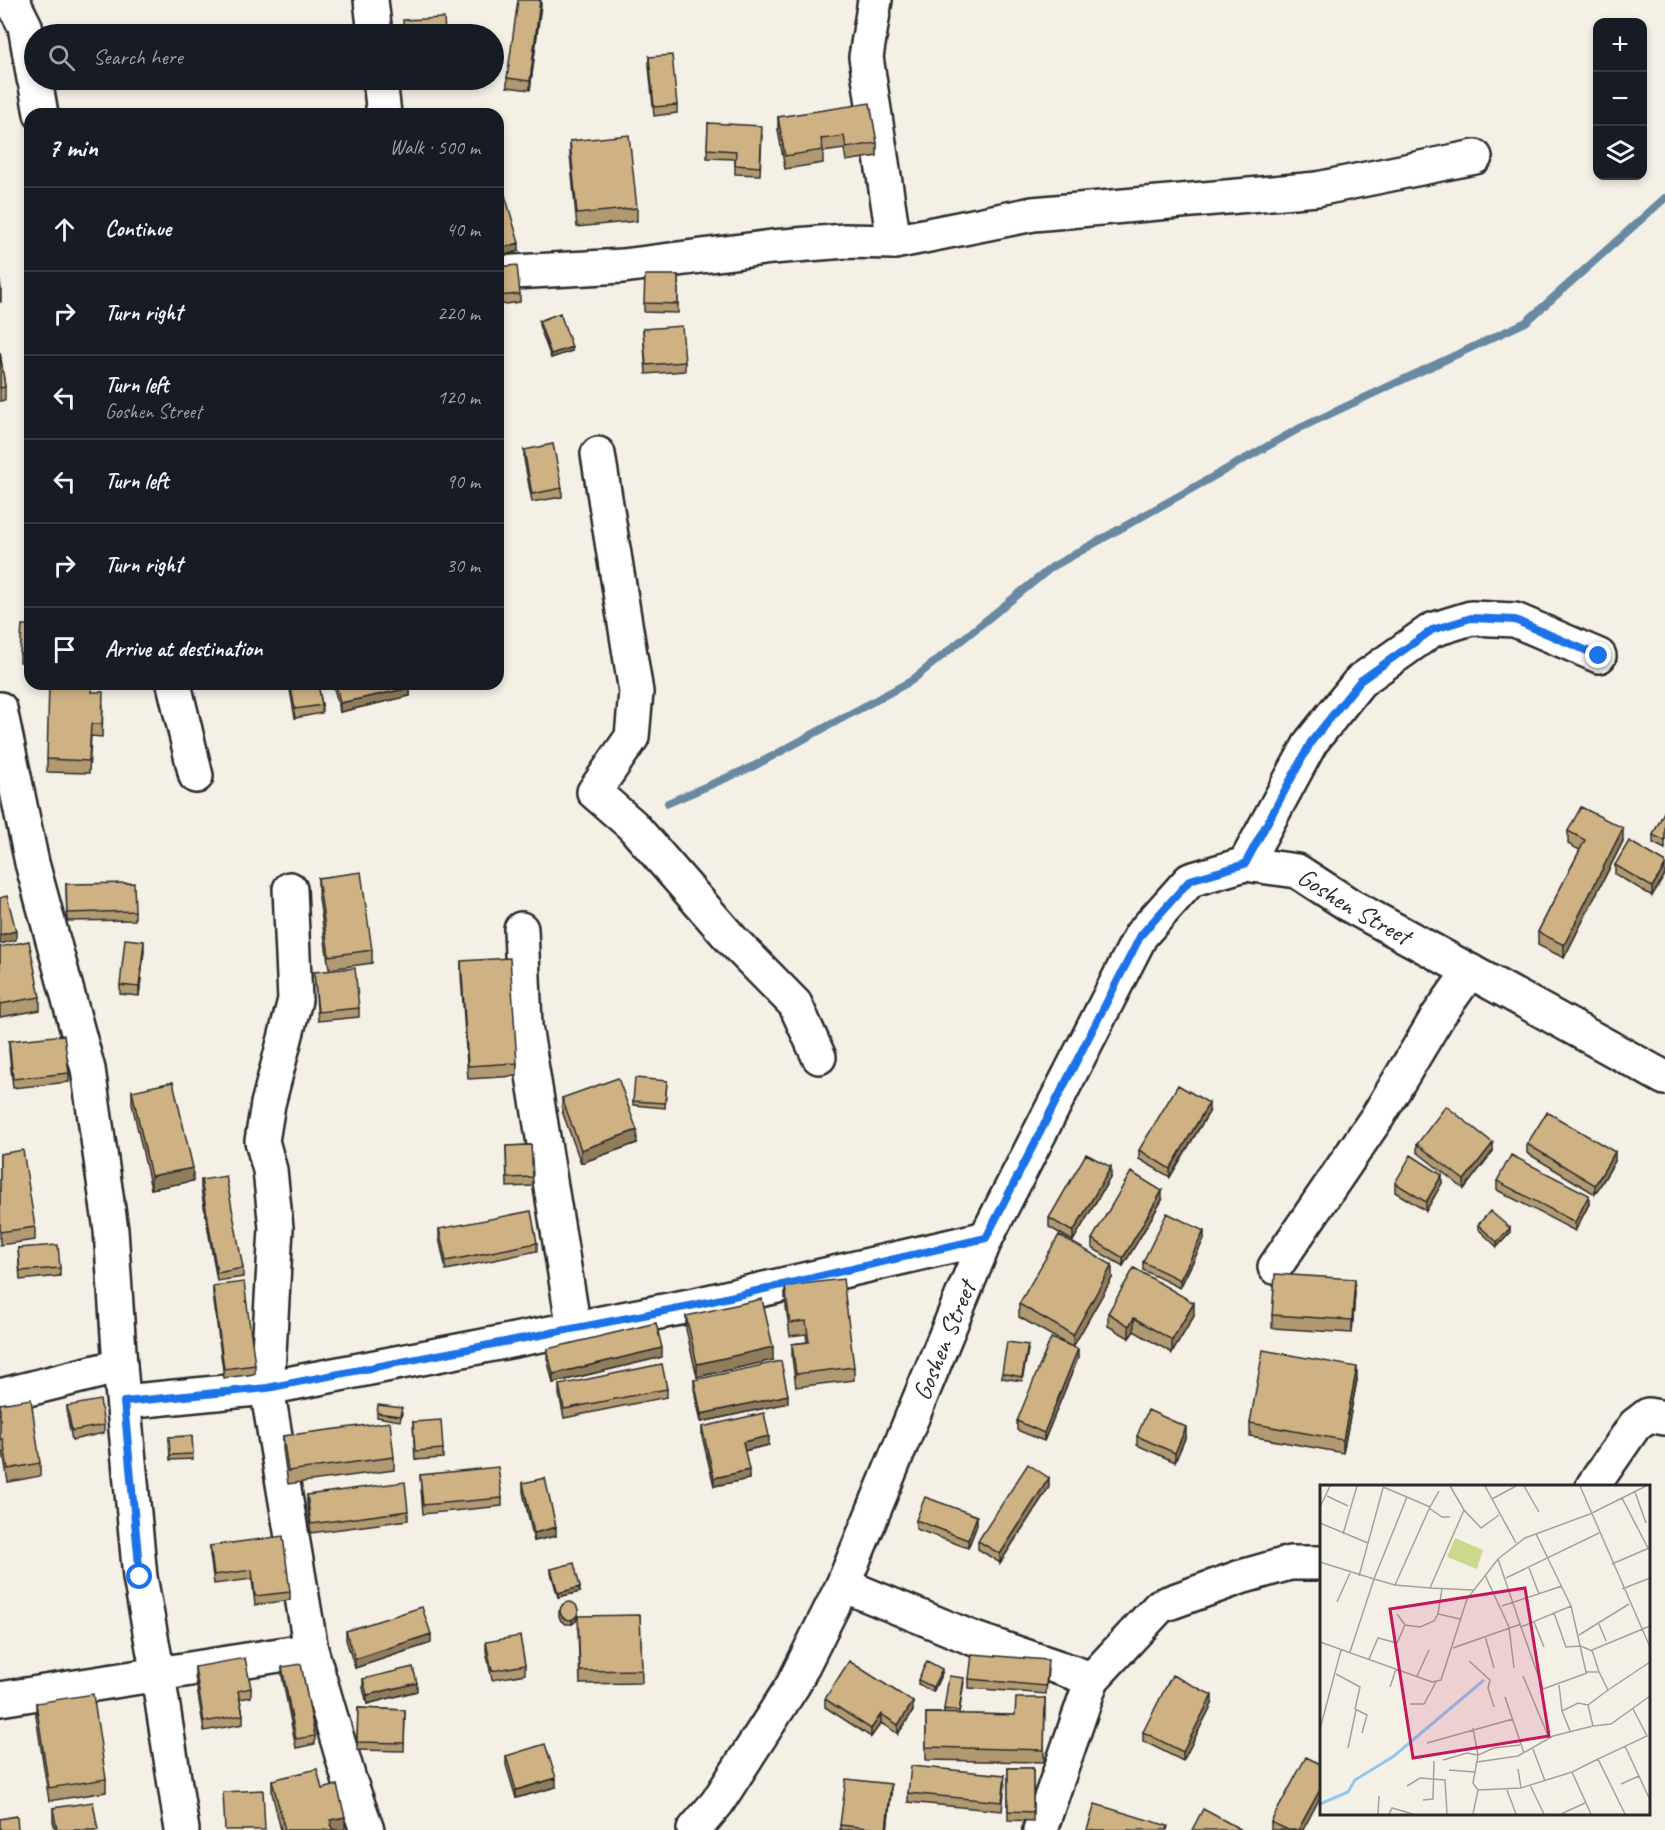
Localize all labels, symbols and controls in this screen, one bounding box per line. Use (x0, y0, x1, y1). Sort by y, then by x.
map controls (1593, 18, 1647, 180)
button: + (1593, 18, 1647, 72)
search box (24, 24, 504, 90)
icon: search (45, 41, 78, 74)
text: Search here (93, 43, 183, 71)
button: − (1593, 72, 1647, 126)
button: layers (1593, 126, 1647, 180)
text: 7 min (48, 131, 98, 164)
text: Walk · 500 m (390, 135, 480, 160)
icon: ahead (48, 213, 81, 246)
text: Continue (105, 215, 171, 243)
text: 40 m (446, 217, 480, 242)
icon: right (48, 297, 81, 330)
text: Turn right (105, 299, 182, 327)
text: 220 m (437, 301, 480, 326)
text: Turn left (105, 371, 169, 399)
icon: left (48, 381, 81, 414)
text: 120 m (437, 385, 480, 410)
text: Goshen Street (105, 399, 202, 424)
icon: left (48, 465, 81, 498)
text: Turn left (105, 467, 169, 495)
text: 90 m (446, 469, 480, 494)
icon: right (48, 549, 81, 582)
text: Turn right (105, 551, 182, 579)
text: 30 m (446, 553, 480, 578)
icon: arrive (48, 633, 81, 666)
text: Arrive at destination (105, 635, 262, 663)
route end (1585, 642, 1611, 668)
street label: Goshen Street (1292, 860, 1420, 954)
street label: Goshen Street (905, 1273, 984, 1405)
inset map (1320, 1485, 1650, 1815)
route start (126, 1563, 152, 1589)

